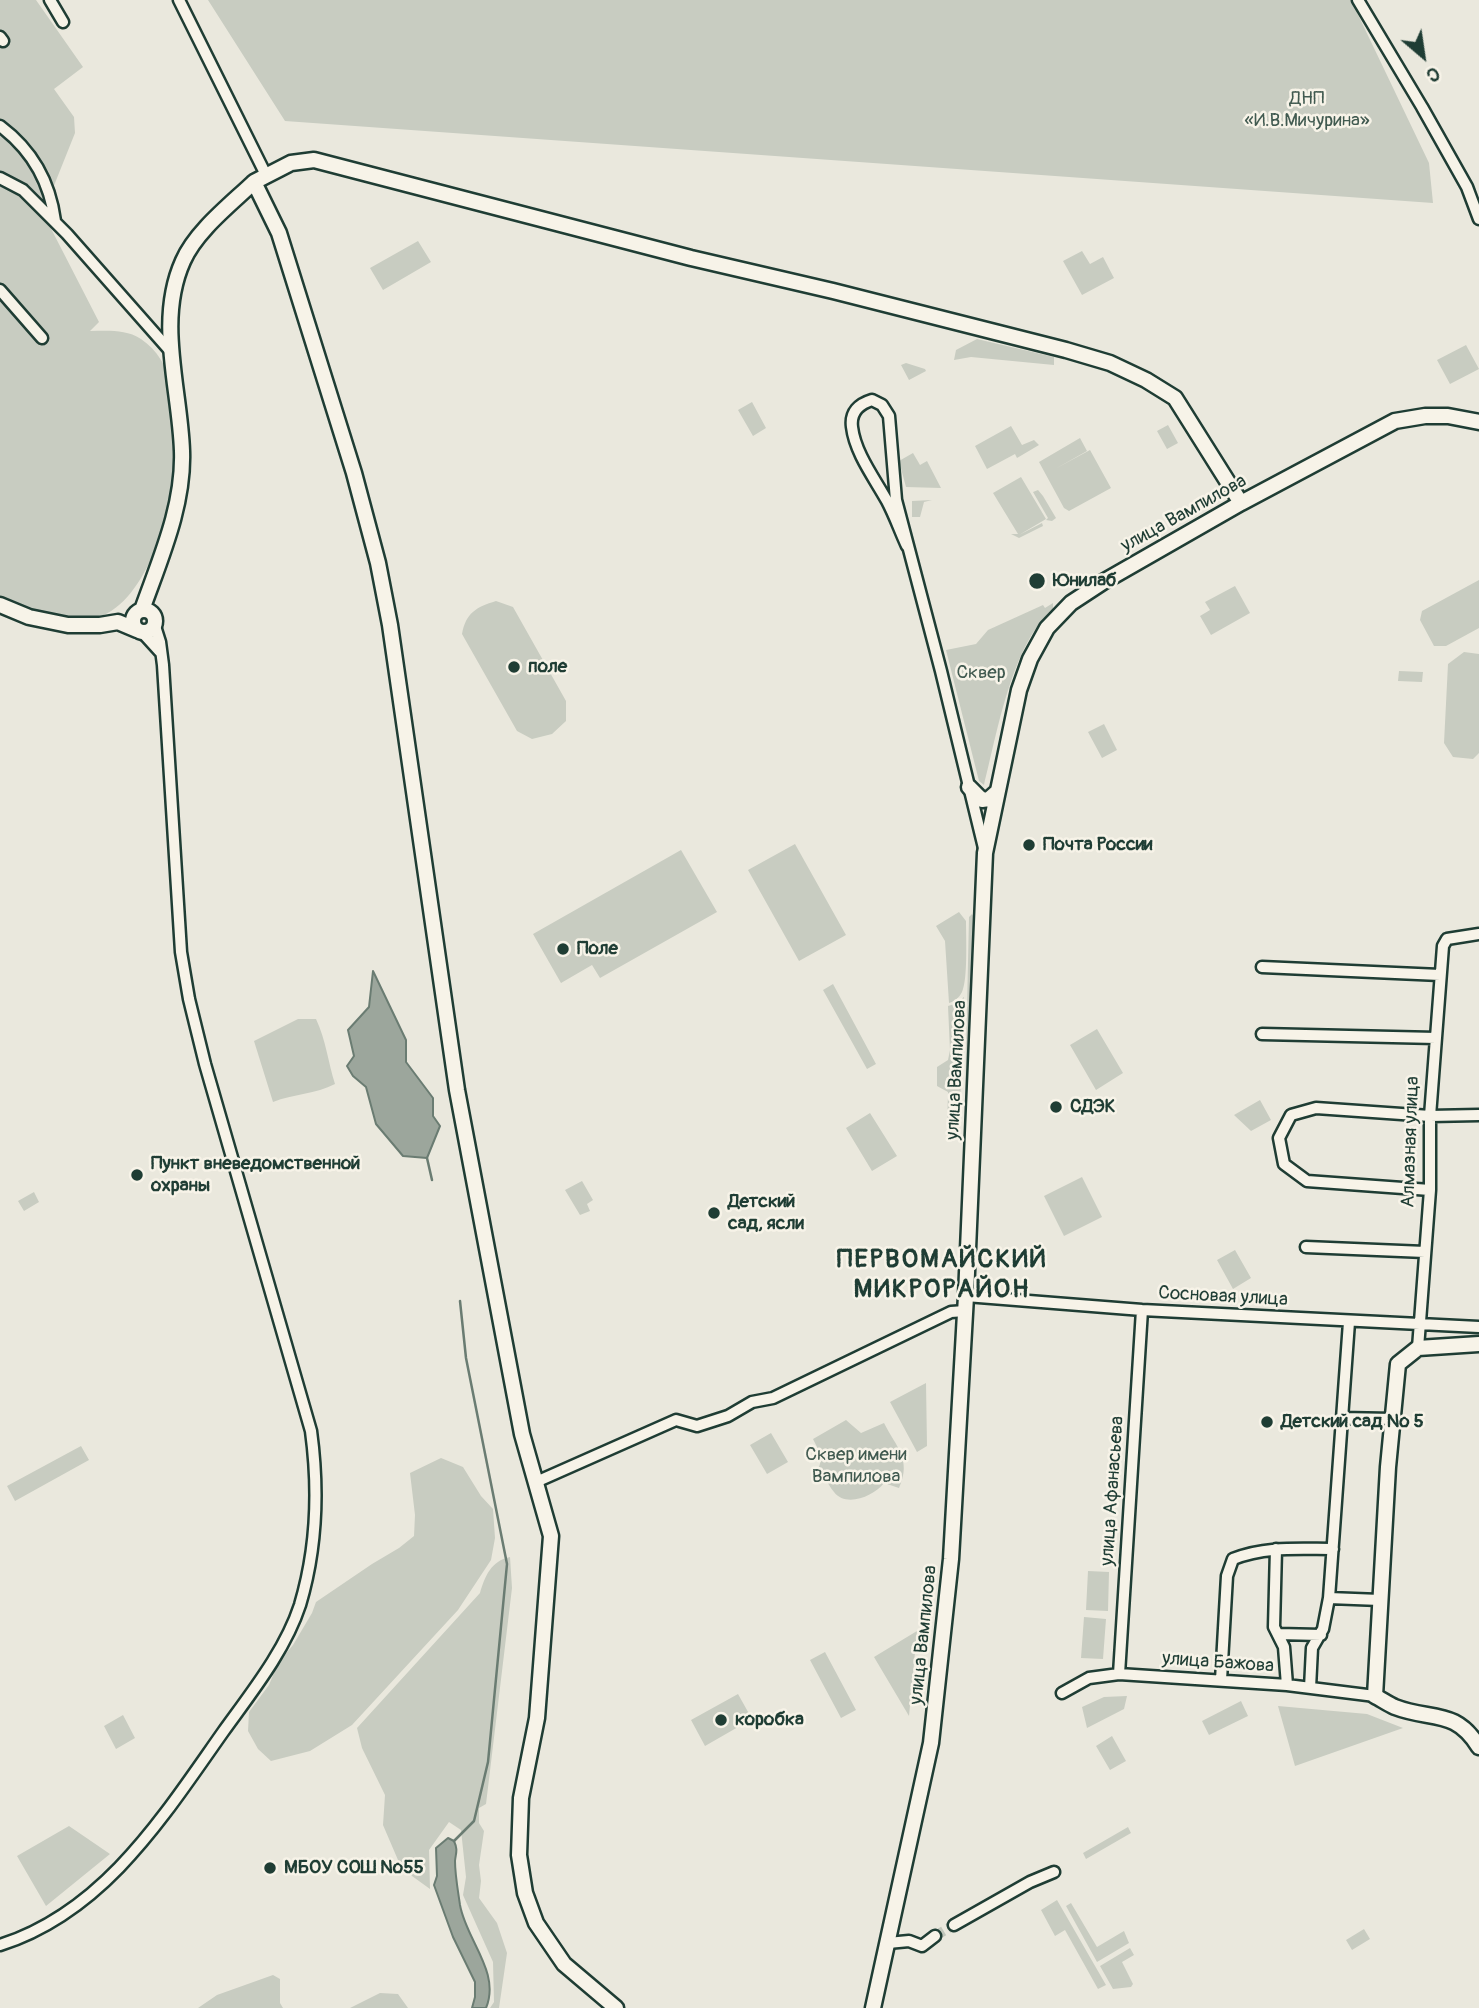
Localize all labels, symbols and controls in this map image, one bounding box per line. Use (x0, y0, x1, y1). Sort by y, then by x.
north arrow (1388, 21, 1458, 91)
text: С (1422, 61, 1444, 88)
park label: ДНП «И.В.Мичурина» (1244, 88, 1370, 132)
street label: улица Вампилова (1117, 470, 1251, 558)
place label: Юнилаб (1053, 570, 1116, 592)
marker: Юнилаб (1027, 571, 1047, 591)
place label: поле (528, 656, 567, 678)
marker: поле (506, 659, 522, 675)
park label: Сквер (956, 662, 1006, 684)
place label: Почта России (1043, 834, 1153, 856)
marker: Почта России (1021, 837, 1037, 853)
place label: Поле (577, 938, 618, 960)
marker: Поле (555, 941, 571, 957)
street label: улица Вампилова (942, 999, 972, 1141)
street label: Алмазная улица (1397, 1076, 1425, 1208)
place label: СДЭК (1070, 1096, 1115, 1118)
marker: СДЭК (1048, 1099, 1064, 1115)
place label: Пункт вневедомственной охраны (151, 1153, 360, 1197)
marker: Пункт вневедомственной охраны (129, 1167, 145, 1183)
place label: Детский сад, ясли (728, 1191, 804, 1235)
marker: Детский сад, ясли (706, 1205, 722, 1221)
district label: ПЕРВОМАЙСКИЙ МИКРОРАЙОН (838, 1244, 1046, 1306)
street label: Сосновая улица (1158, 1282, 1288, 1312)
place label: Детский сад № 5 (1281, 1411, 1424, 1433)
marker: Детский сад № 5 (1259, 1414, 1275, 1430)
street label: улица Афанасьева (1096, 1415, 1130, 1567)
park label: Сквер имени Вампилова (805, 1444, 907, 1488)
street label: улица Вампилова (905, 1564, 943, 1706)
street label: улица Бажова (1161, 1648, 1275, 1678)
place label: коробка (735, 1709, 804, 1731)
marker: коробка (713, 1712, 729, 1728)
place label: МБОУ СОШ №55 (284, 1857, 424, 1879)
marker: МБОУ СОШ №55 (262, 1860, 278, 1876)

